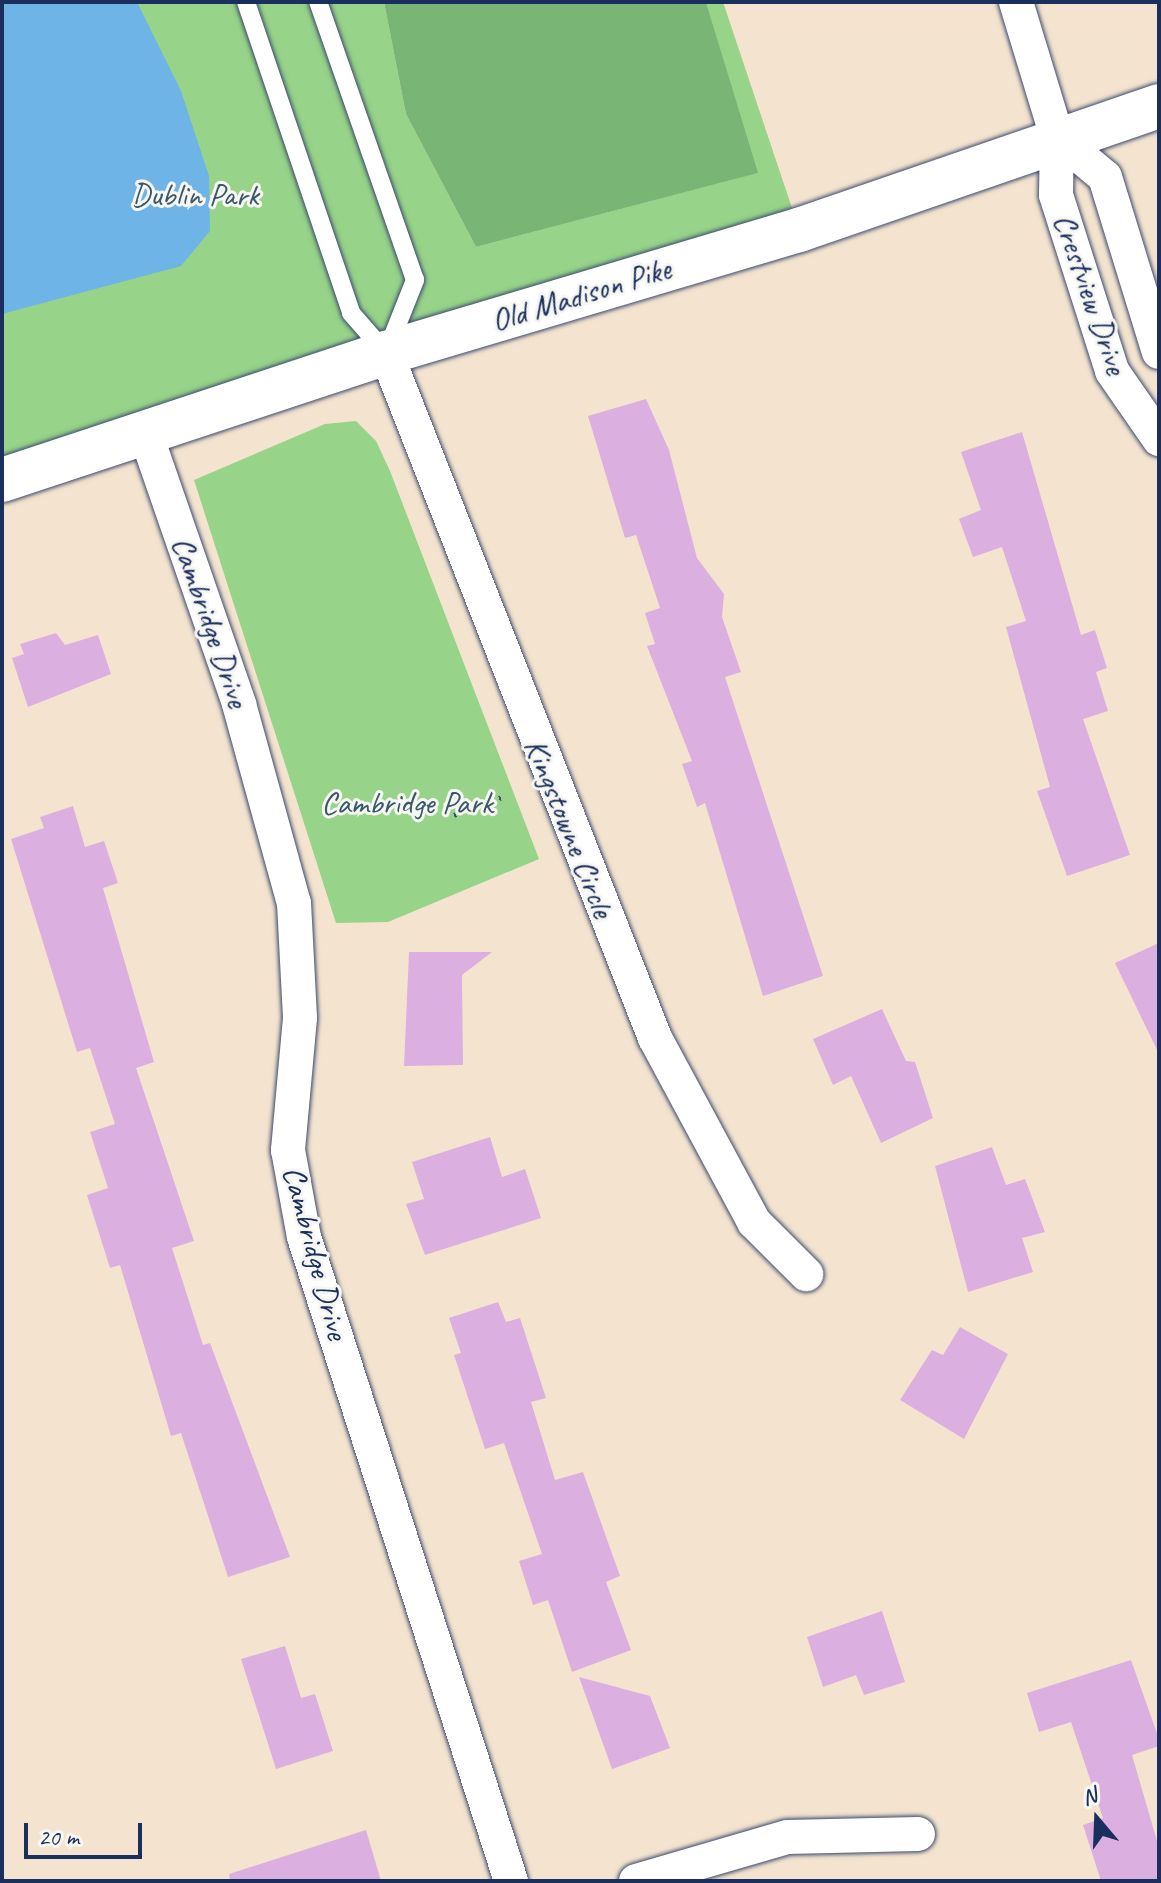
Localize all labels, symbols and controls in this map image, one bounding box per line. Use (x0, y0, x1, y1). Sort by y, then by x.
park label: Dublin Park (131, 176, 259, 214)
street label: Crestview Drive (1045, 209, 1135, 379)
street label: Old Madison Pike (487, 250, 675, 340)
street label: Cambridge Drive (163, 532, 257, 712)
street label: Kingstowne Circle (516, 733, 622, 923)
park label: Cambridge Park (321, 784, 493, 822)
street label: Cambridge Drive (273, 1162, 357, 1344)
north arrow (1057, 1779, 1137, 1859)
text: N (1078, 1781, 1100, 1812)
scale bar (28, 1807, 146, 1857)
text: 20 m (38, 1822, 79, 1852)

